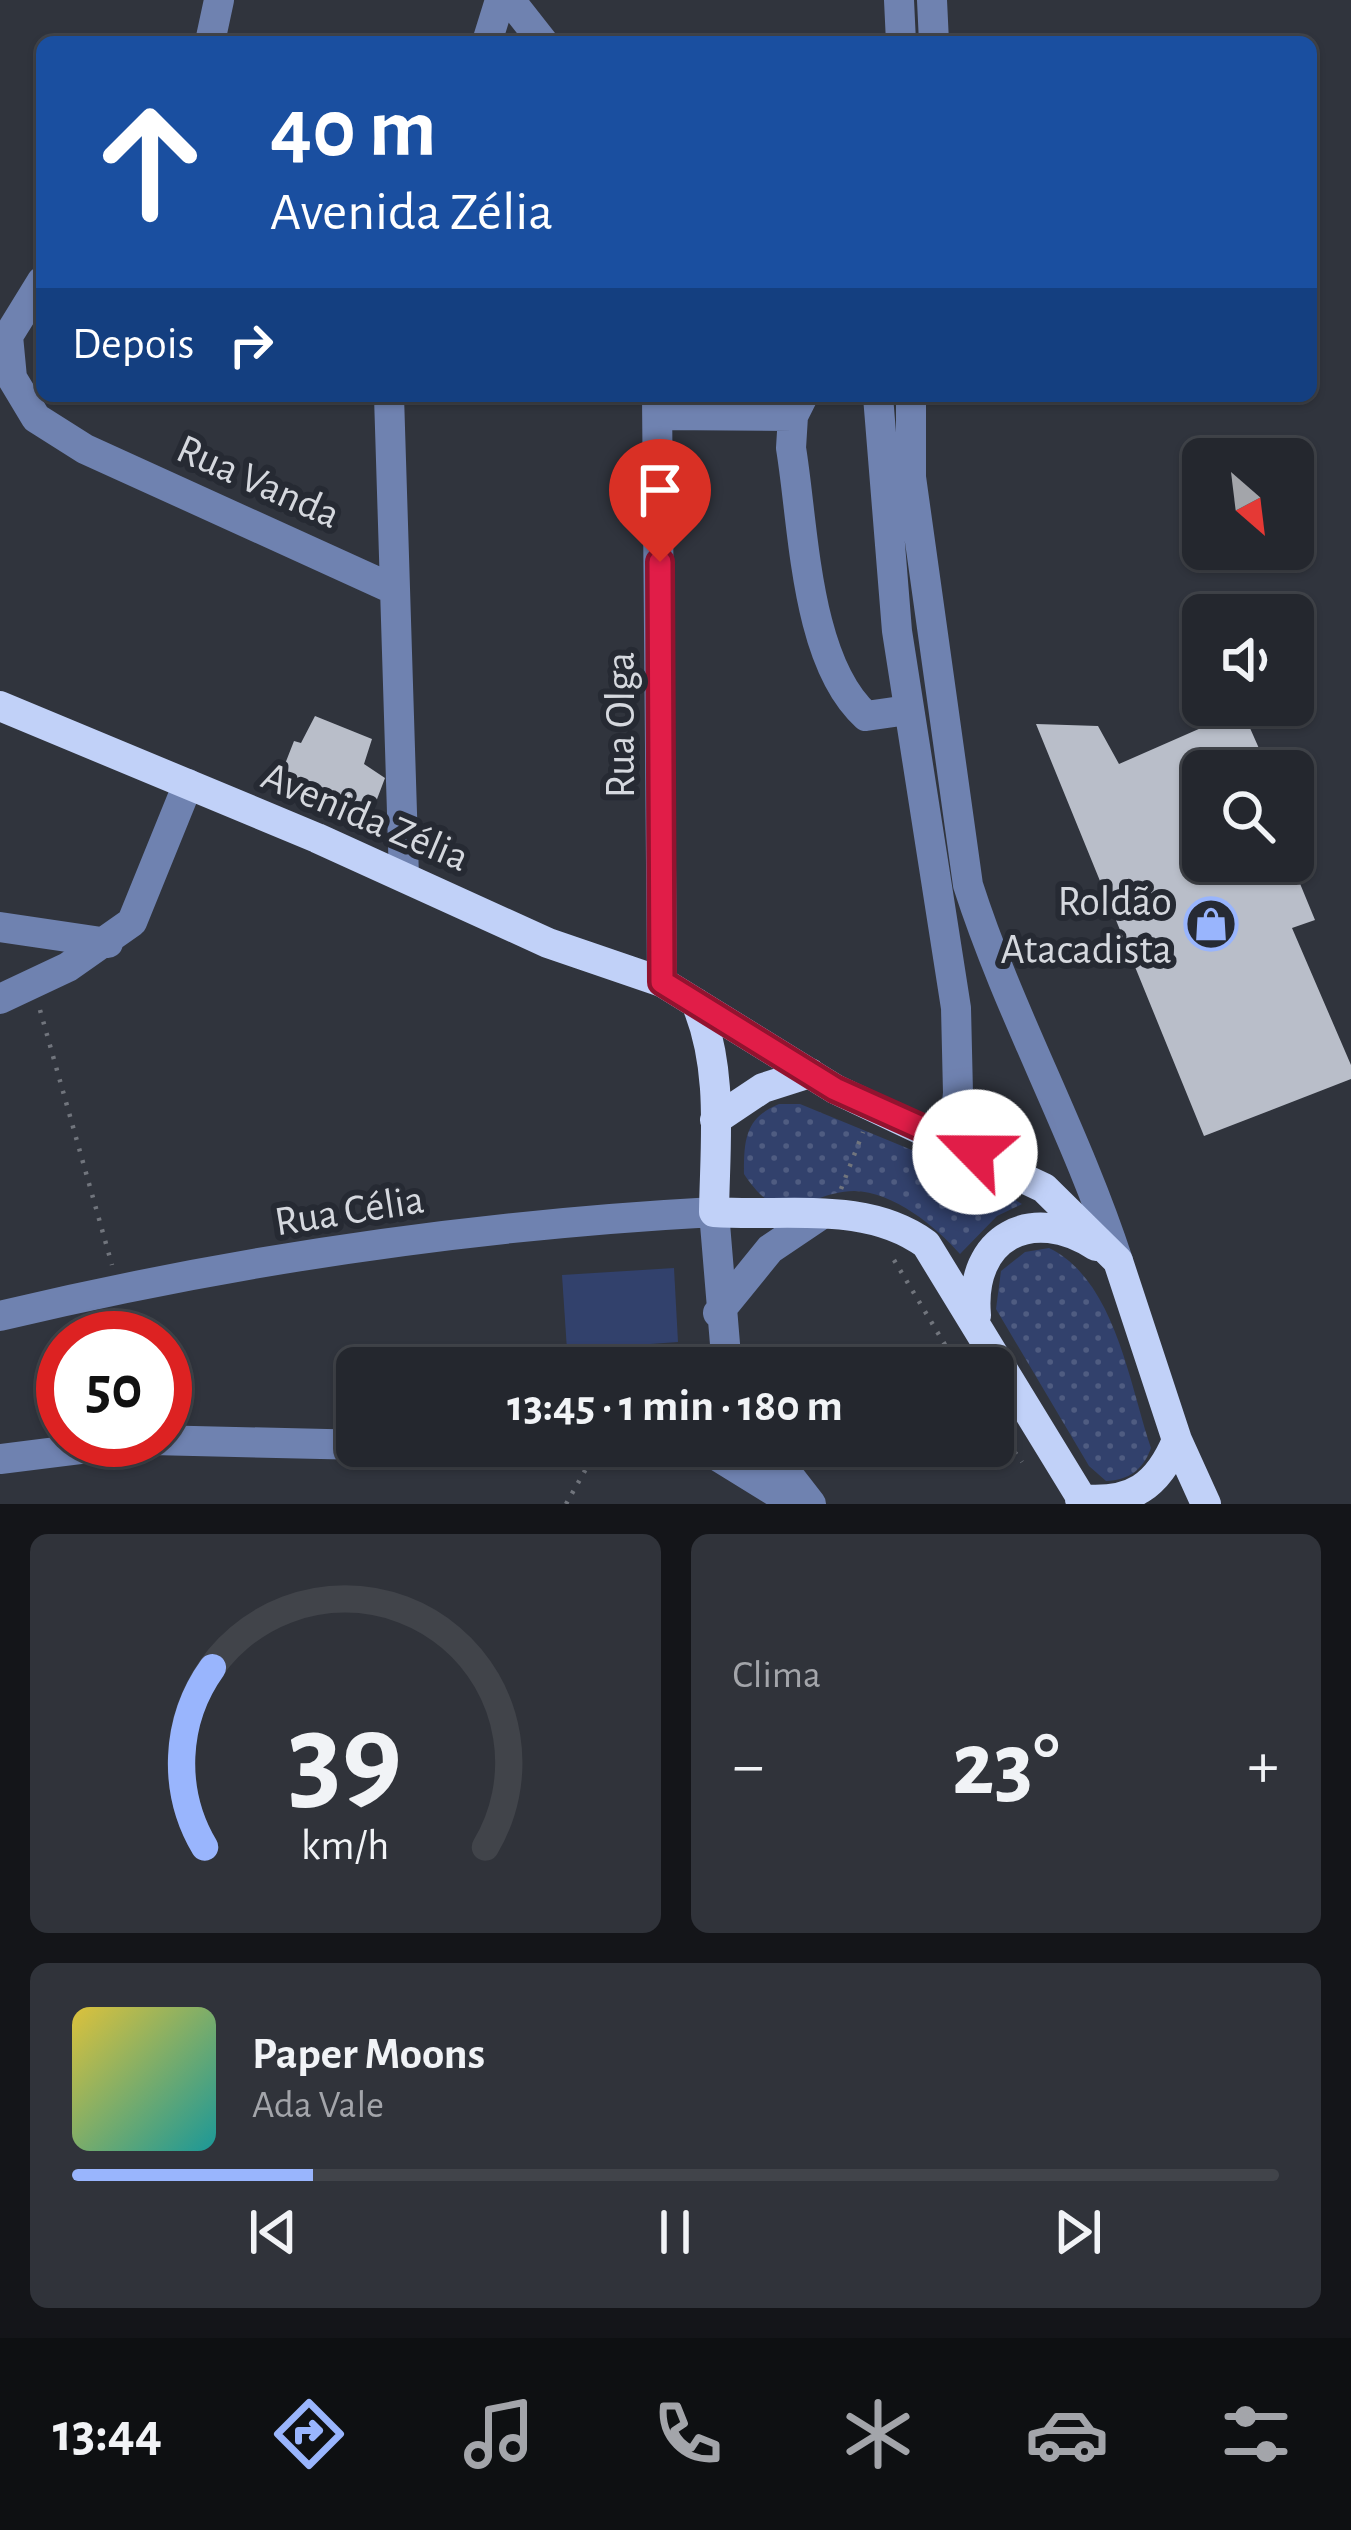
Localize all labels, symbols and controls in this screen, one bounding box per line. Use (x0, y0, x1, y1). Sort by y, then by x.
icon: ahead (72, 84, 228, 240)
text: 40 m (270, 88, 437, 172)
text: Avenida Zélia (270, 186, 553, 240)
icon: right (218, 312, 284, 378)
text: Depois (72, 322, 194, 367)
street label: Rua Vanda (170, 427, 346, 536)
north arrow (1182, 438, 1314, 570)
map controls (1182, 438, 1314, 882)
pin (609, 439, 711, 562)
icon: arrive (627, 457, 693, 523)
button: sound (1182, 594, 1314, 726)
street label: Rua Olga (600, 652, 642, 798)
button: search (1182, 750, 1314, 882)
street label: Avenida Zélia (256, 754, 475, 879)
place label: Roldão Atacadista (1000, 881, 1172, 971)
shop icon: Roldão Atacadista (1183, 896, 1239, 952)
position arrow (912, 1089, 1038, 1215)
street label: Rua Célia (272, 1178, 427, 1243)
speed limit sign: 50 (36, 1311, 192, 1467)
text: 13:45 · 1 min · 180 m (507, 1384, 843, 1429)
text: Clima (733, 1656, 821, 1695)
text: 39 (288, 1696, 402, 1821)
text: 23° (952, 1721, 1060, 1811)
text: − (733, 1733, 764, 1799)
text: + (1247, 1733, 1279, 1799)
text: km/h (301, 1824, 389, 1867)
text: Paper Moons (252, 2032, 485, 2077)
text: Ada Vale (252, 2086, 384, 2125)
icon: previous (240, 2199, 306, 2265)
icon: pause (642, 2199, 708, 2265)
icon: next (1045, 2199, 1111, 2265)
icon: directions (267, 2392, 351, 2476)
icon: music (457, 2392, 541, 2476)
icon: phone (646, 2392, 730, 2476)
icon: climate (836, 2392, 920, 2476)
icon: car (1025, 2392, 1109, 2476)
icon: filters (1214, 2392, 1298, 2476)
text: 13:44 (53, 2407, 162, 2461)

